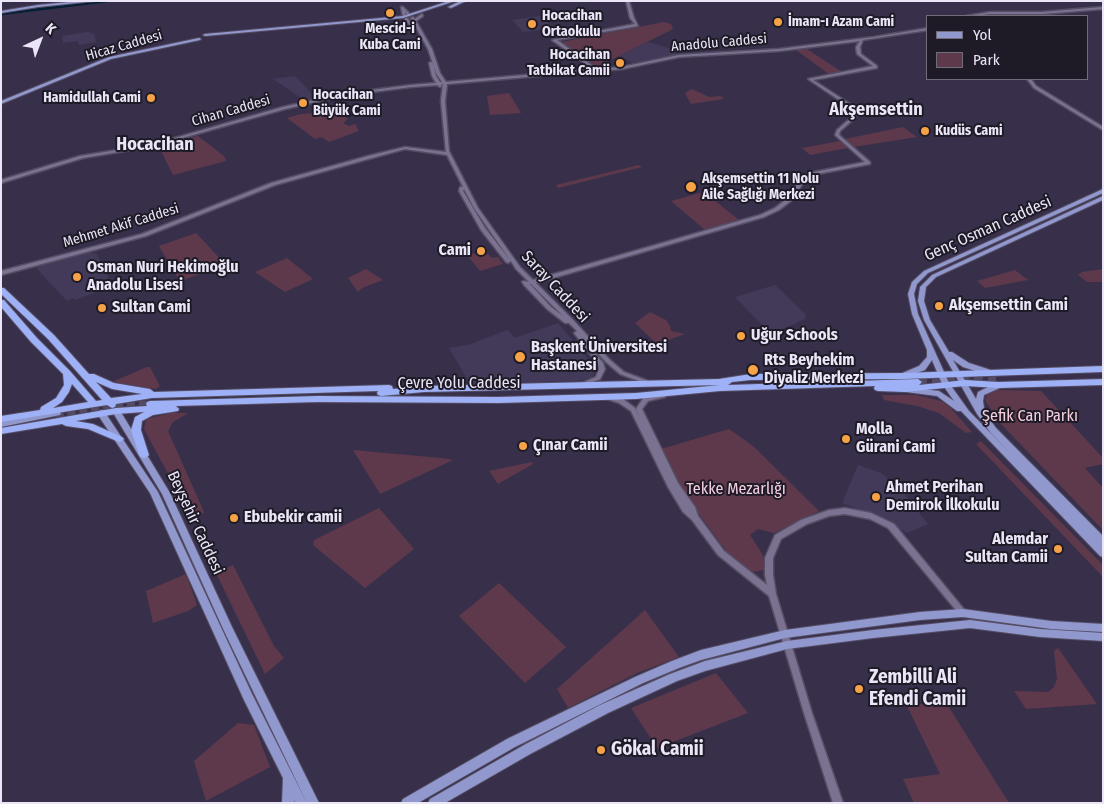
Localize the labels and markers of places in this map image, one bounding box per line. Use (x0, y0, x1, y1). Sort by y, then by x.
marker: Mescid-i Kuba Cami (384, 7, 396, 19)
place label: Hocacihan Ortaokulu (542, 8, 602, 40)
place label: İmam-ı Azam Cami (788, 14, 894, 30)
marker: İmam-ı Azam Cami (772, 16, 784, 28)
marker: Hocacihan Ortaokulu (526, 18, 538, 30)
place label: Mescid-i Kuba Cami (359, 21, 421, 54)
place label: Hocacihan Tatbikat Camii (527, 47, 610, 80)
marker: Hocacihan Tatbikat Camii (614, 57, 626, 69)
place label: Hocacihan Büyük Cami (313, 87, 381, 120)
place label: Hamidullah Cami (43, 90, 141, 106)
marker: Hamidullah Cami (145, 92, 157, 104)
marker: Hocacihan Büyük Cami (297, 97, 309, 109)
place label: Kudüs Cami (935, 123, 1003, 139)
marker: Kudüs Cami (919, 125, 931, 137)
place label: Akşemsettin 11 Nolu Aile Sağlığı Merkezi (702, 171, 819, 203)
marker: Akşemsettin 11 Nolu Aile Sağlığı Merkezi (684, 180, 698, 194)
place label: Cami (438, 241, 471, 261)
marker: Cami (475, 245, 487, 257)
place label: Osman Nuri Hekimoğlu Anadolu Lisesi (87, 258, 239, 296)
marker: Osman Nuri Hekimoğlu Anadolu Lisesi (71, 271, 83, 283)
place label: Akşemsettin Cami (949, 296, 1068, 316)
place label: Sultan Cami (112, 298, 191, 318)
marker: Akşemsettin Cami (933, 300, 945, 312)
marker: Sultan Cami (96, 302, 108, 314)
place label: Uğur Schools (751, 326, 838, 346)
marker: Uğur Schools (735, 330, 747, 342)
place label: Başkent Üniversitesi Hastanesi (531, 338, 667, 376)
marker: Başkent Üniversitesi Hastanesi (513, 350, 527, 364)
place label: Rts Beyhekim Diyaliz Merkezi (764, 351, 864, 389)
marker: Rts Beyhekim Diyaliz Merkezi (746, 363, 760, 377)
place label: Molla Gürani Cami (856, 420, 935, 458)
marker: Molla Gürani Cami (840, 433, 852, 445)
place label: Çınar Camii (533, 436, 608, 456)
marker: Çınar Camii (517, 440, 529, 452)
place label: Ahmet Perihan Demirok İlkokulu (886, 478, 1000, 516)
marker: Ahmet Perihan Demirok İlkokulu (870, 491, 882, 503)
place label: Ebubekir camii (244, 508, 342, 528)
marker: Ebubekir camii (228, 512, 240, 524)
place label: Alemdar Sultan Camii (965, 530, 1048, 568)
marker: Alemdar Sultan Camii (1052, 543, 1064, 555)
place label: Zembilli Ali Efendi Camii (869, 667, 966, 711)
marker: Zembilli Ali Efendi Camii (853, 683, 865, 695)
place label: Gökal Camii (611, 739, 704, 761)
marker: Gökal Camii (595, 744, 607, 756)

